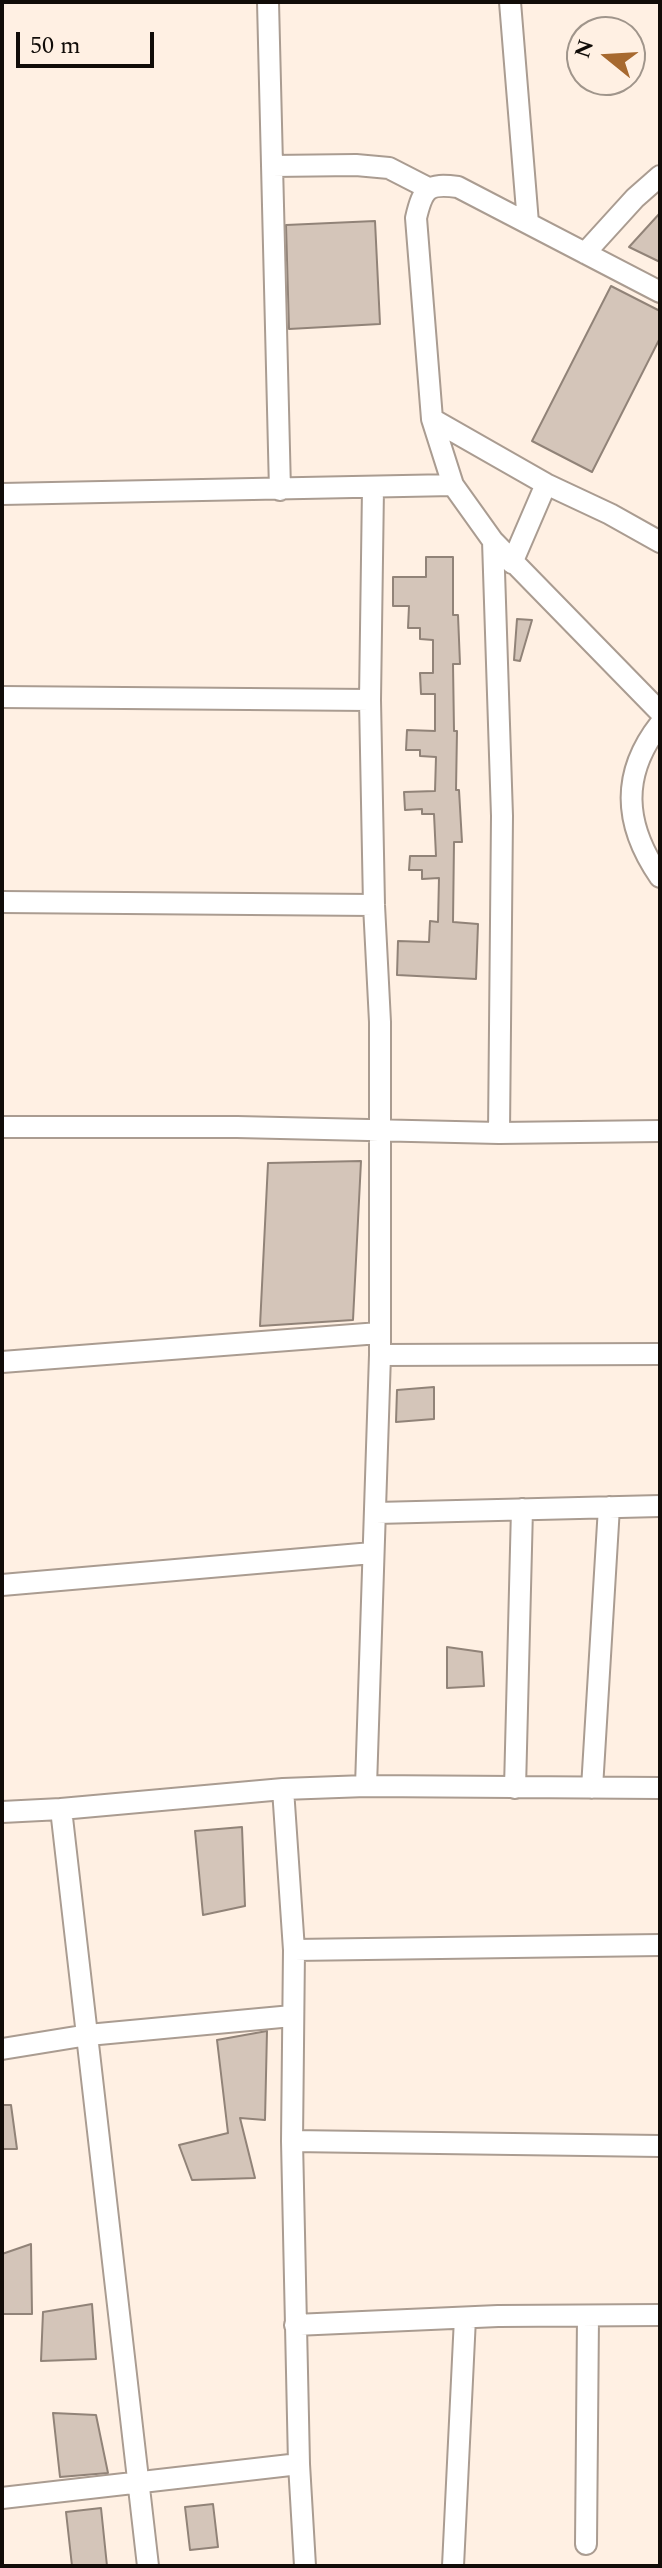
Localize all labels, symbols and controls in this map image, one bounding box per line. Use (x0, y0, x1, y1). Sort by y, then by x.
scale bar (20, 16, 158, 66)
north arrow (566, 16, 646, 96)
text: 50 m (30, 28, 81, 64)
text: N (566, 35, 603, 63)

